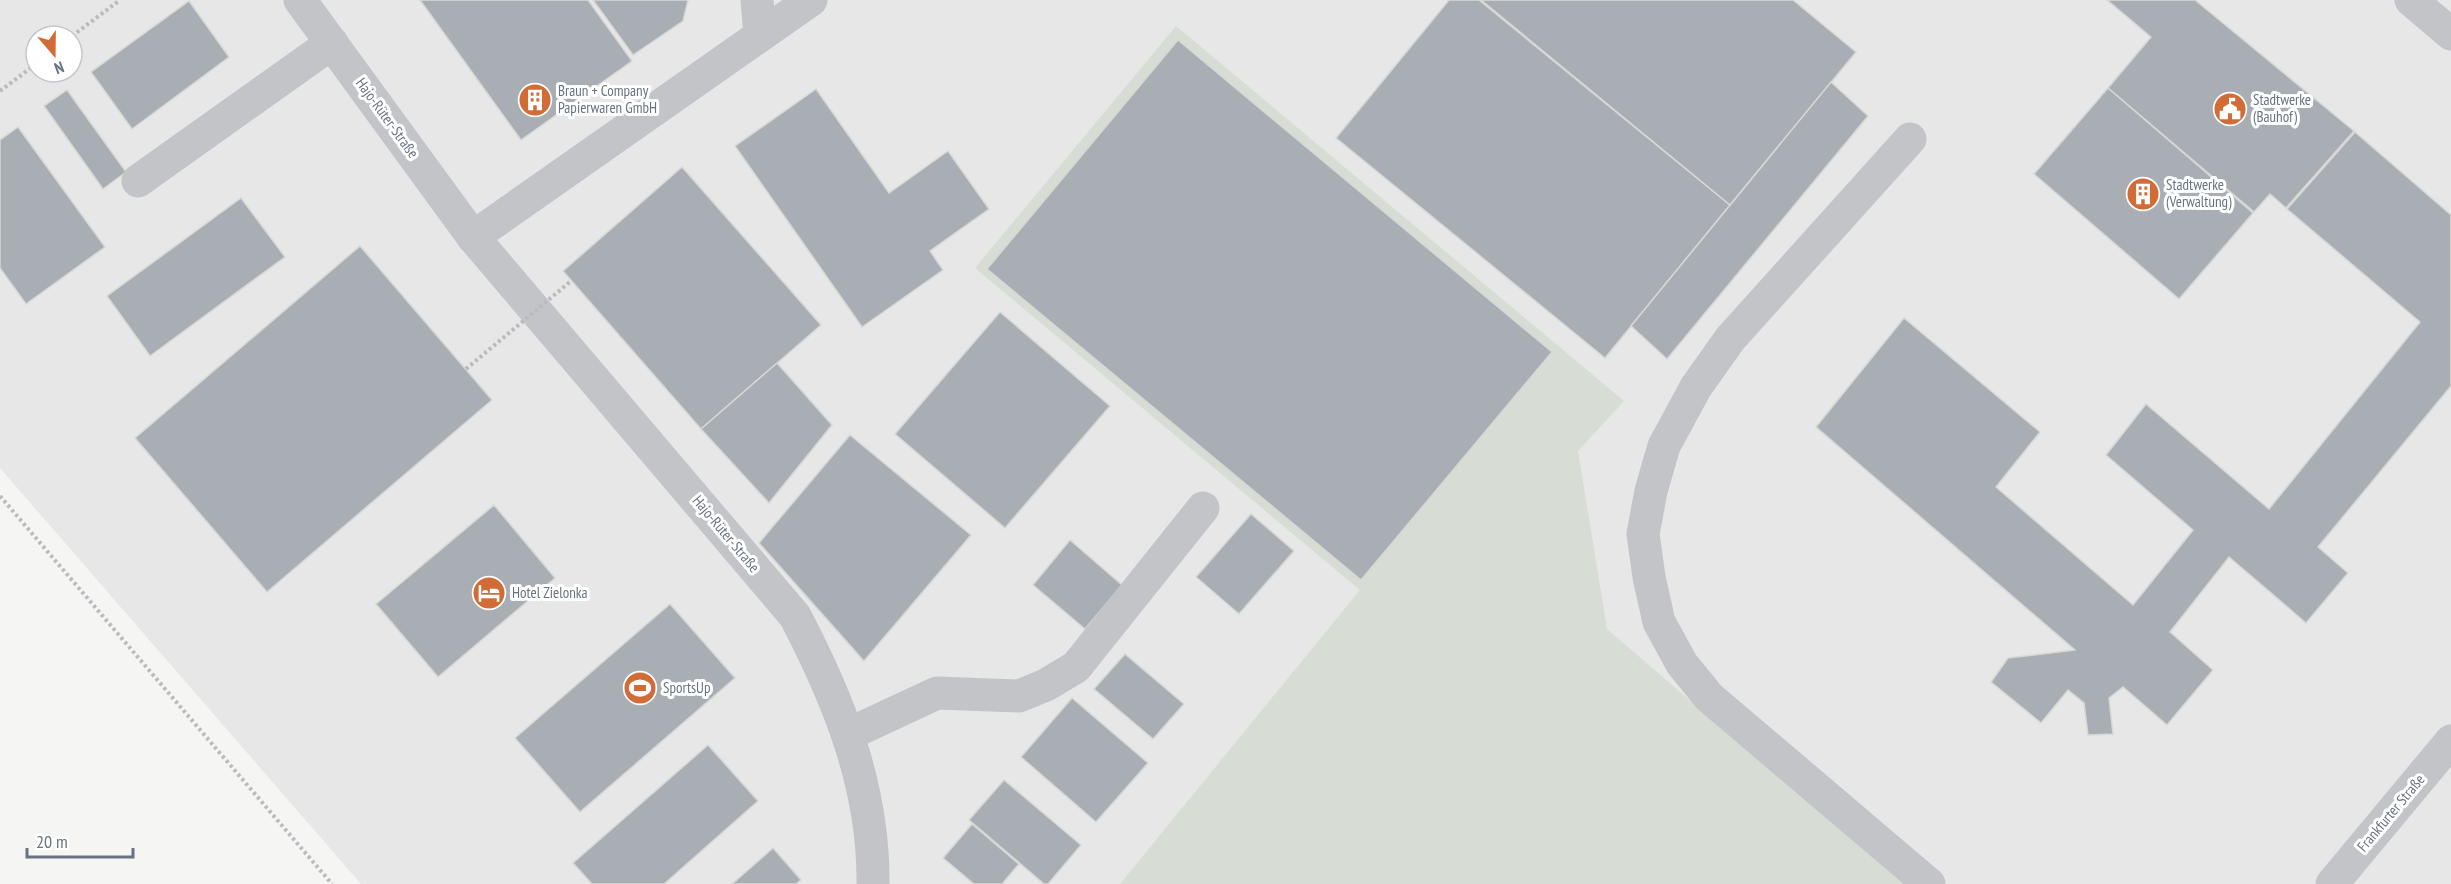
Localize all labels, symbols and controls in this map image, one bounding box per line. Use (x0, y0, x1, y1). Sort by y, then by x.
north arrow (24, 24, 84, 84)
text: N (52, 57, 67, 79)
street label: Hajo-Rüter-Straße (352, 74, 423, 162)
place label: Braun + Company Papierwaren GmbH (558, 81, 657, 117)
building icon: Braun + Company Papierwaren GmbH (517, 82, 553, 118)
place label: Stadtwerke (Bauhof) (2253, 90, 2311, 126)
public building icon: Stadtwerke (Bauhof) (2212, 91, 2248, 127)
place label: Stadtwerke (Verwaltung) (2166, 175, 2232, 211)
building icon: Stadtwerke (Verwaltung) (2125, 176, 2161, 212)
street label: Hajo-Rüter-Straße (689, 491, 764, 576)
hotel icon: Hotel Zielonka (471, 575, 507, 611)
place label: Hotel Zielonka (512, 583, 588, 602)
sports icon: SportsUp (622, 670, 658, 706)
place label: SportsUp (663, 678, 710, 697)
street label: Frankfurter Straße (2353, 770, 2428, 855)
scale bar (27, 821, 134, 859)
text: 20 m (36, 830, 68, 853)

